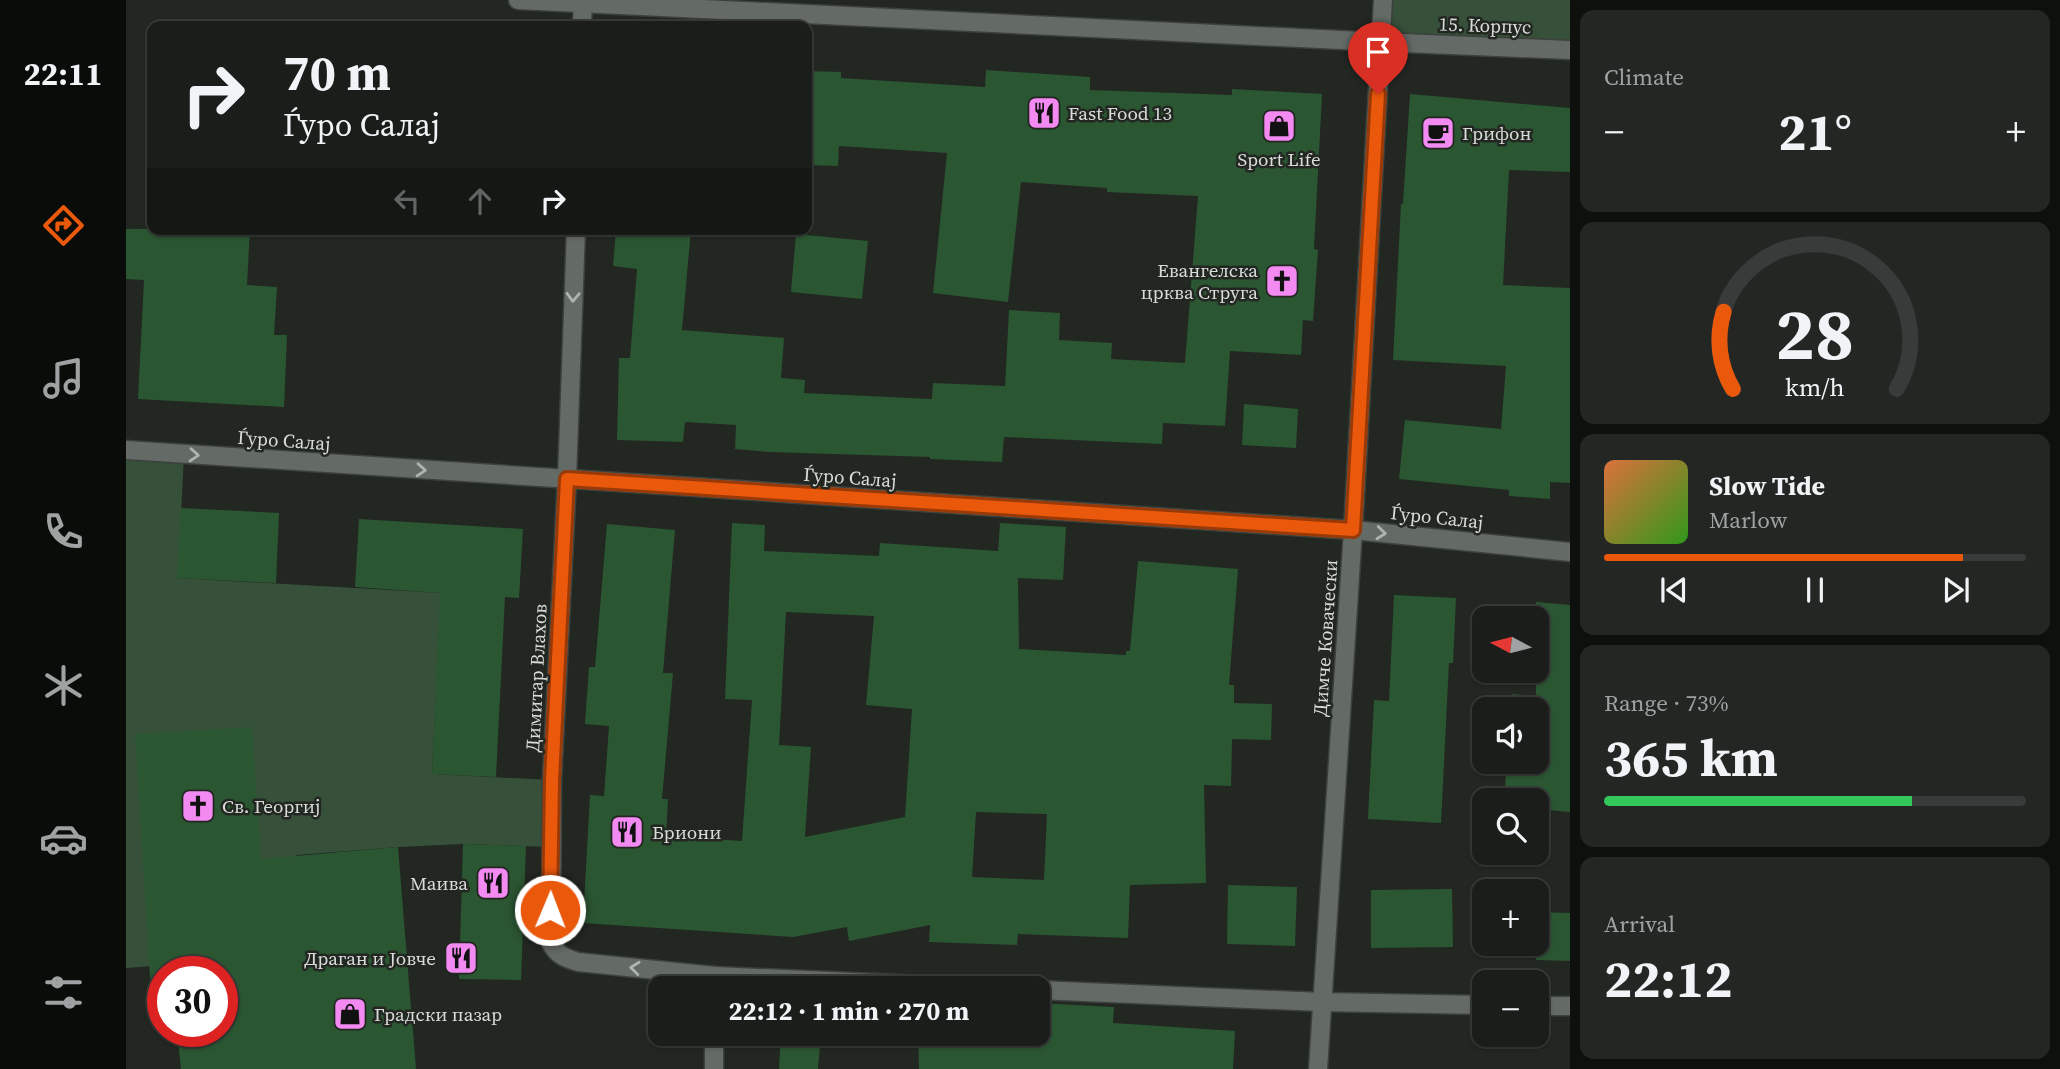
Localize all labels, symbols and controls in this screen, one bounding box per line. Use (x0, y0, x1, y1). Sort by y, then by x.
street label: 15. Корпус (1438, 10, 1532, 40)
pin (1348, 22, 1408, 94)
icon: arrive (1359, 33, 1397, 71)
text: 70 m (283, 39, 391, 106)
icon: right (168, 49, 259, 140)
text: 22:11 (24, 52, 102, 96)
text: Climate (1604, 61, 1684, 93)
restaurant icon: Fast Food 13 (1025, 94, 1063, 132)
text: 21° (1778, 96, 1852, 167)
place label: Fast Food 13 (1068, 100, 1172, 126)
text: Ѓуро Салај (283, 103, 440, 147)
text: − (1604, 106, 1624, 158)
text: + (2006, 106, 2026, 158)
shop icon: Sport Life (1260, 107, 1298, 145)
cafe icon: Грифон (1419, 114, 1457, 152)
place label: Грифон (1462, 120, 1531, 146)
place label: Sport Life (1237, 146, 1321, 172)
icon: left (388, 182, 426, 220)
icon: ahead (461, 182, 499, 220)
icon: right (534, 182, 572, 220)
icon: directions (39, 201, 88, 250)
place label: Евангелска црква Струга (1141, 257, 1258, 305)
church icon: Евангелска црква Струга (1263, 262, 1301, 300)
text: 28 (1776, 284, 1854, 383)
one-way arrow (566, 292, 581, 303)
icon: music (39, 354, 88, 403)
text: km/h (1785, 369, 1845, 403)
street label: Ѓуро Салај (237, 424, 331, 456)
one-way arrow (189, 447, 200, 462)
street label: Ѓуро Салај (803, 461, 897, 493)
one-way arrow (416, 462, 427, 477)
text: Slow Tide (1709, 468, 1825, 504)
street label: Ѓуро Салај (1389, 499, 1485, 535)
text: Marlow (1709, 504, 1787, 536)
icon: phone (39, 507, 88, 556)
one-way arrow (1376, 525, 1387, 540)
street label: Димче Ковачески (1307, 559, 1343, 717)
icon: previous (1655, 571, 1693, 609)
icon: pause (1796, 571, 1834, 609)
icon: next (1937, 571, 1975, 609)
street label: Димитар Влахов (519, 603, 553, 753)
north arrow (1472, 606, 1549, 682)
map controls (1472, 606, 1549, 1047)
icon: climate (39, 661, 88, 710)
text: Range · 73% (1604, 687, 1729, 719)
button: sound (1472, 697, 1549, 774)
text: 365 km (1604, 722, 1778, 793)
church icon: Св. Георгиј (179, 787, 217, 825)
button: search (1472, 788, 1549, 865)
place label: Св. Георгиј (222, 793, 320, 819)
restaurant icon: Бриони (608, 813, 646, 851)
icon: car (39, 814, 88, 863)
place label: Бриони (652, 819, 721, 845)
restaurant icon: Маива (474, 864, 512, 902)
place label: Маива (410, 870, 468, 896)
position arrow (513, 873, 587, 947)
button: + (1472, 879, 1549, 956)
text: Arrival (1604, 908, 1675, 940)
restaurant icon: Драган и Јовче (442, 939, 480, 977)
text: 22:12 (1604, 943, 1732, 1014)
place label: Драган и Јовче (304, 945, 436, 971)
speed limit sign: 30 (147, 956, 238, 1047)
one-way arrow (630, 961, 641, 976)
icon: filters (39, 968, 88, 1017)
button: − (1472, 970, 1549, 1047)
text: 22:12 · 1 min · 270 m (729, 993, 969, 1029)
shop icon: Градски пазар (331, 995, 369, 1033)
place label: Градски пазар (374, 1001, 502, 1027)

